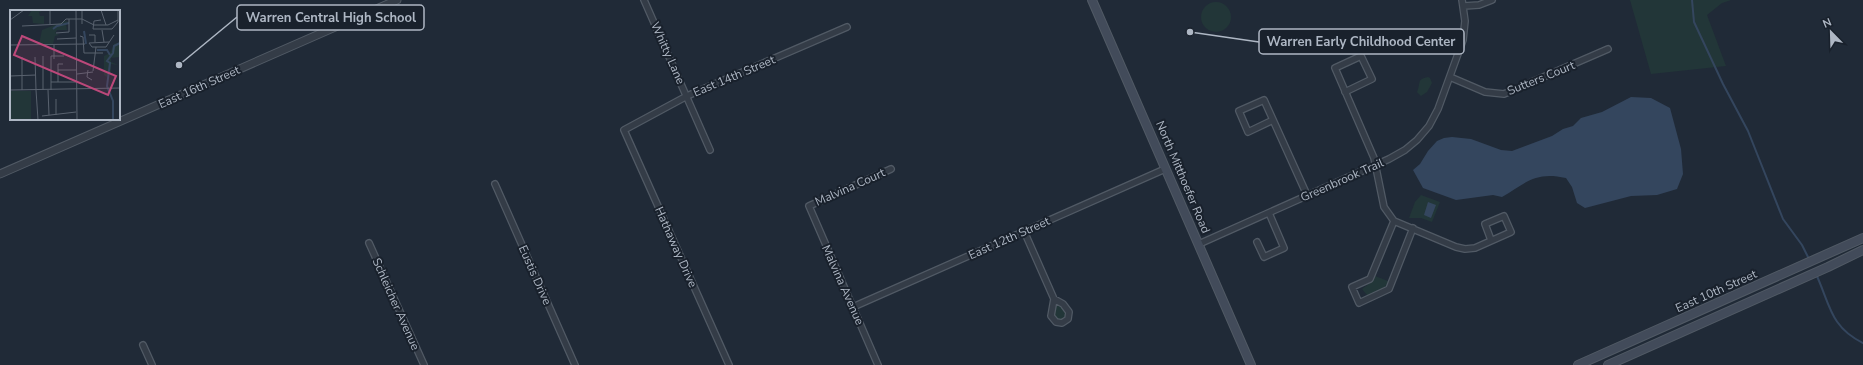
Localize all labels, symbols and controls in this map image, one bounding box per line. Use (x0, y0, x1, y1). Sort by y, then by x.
callout: Warren Central High School (237, 5, 424, 30)
text: Warren Central High School (246, 9, 417, 27)
inset map (10, 10, 120, 120)
north arrow (1811, 12, 1851, 52)
text: N (1821, 15, 1834, 32)
street label: Whitty Lane (647, 19, 689, 87)
callout: Warren Early Childhood Center (1259, 29, 1464, 54)
text: Warren Early Childhood Center (1267, 33, 1456, 51)
street label: East 14th Street (691, 51, 778, 100)
street label: Sutters Court (1505, 57, 1578, 99)
street label: East 16th Street (156, 62, 243, 112)
street label: North Mitthoefer Road (1152, 118, 1214, 236)
street label: Greenbrook Trail (1298, 154, 1386, 205)
street label: Malvina Court (812, 164, 888, 210)
street label: Hathaway Drive (651, 204, 701, 290)
street label: East 12th Street (966, 213, 1053, 263)
street label: Malvina Avenue (818, 242, 868, 328)
street label: Eustis Drive (515, 243, 555, 307)
street label: Schleicher Avenue (368, 255, 424, 353)
street label: East 10th Street (1673, 266, 1760, 316)

